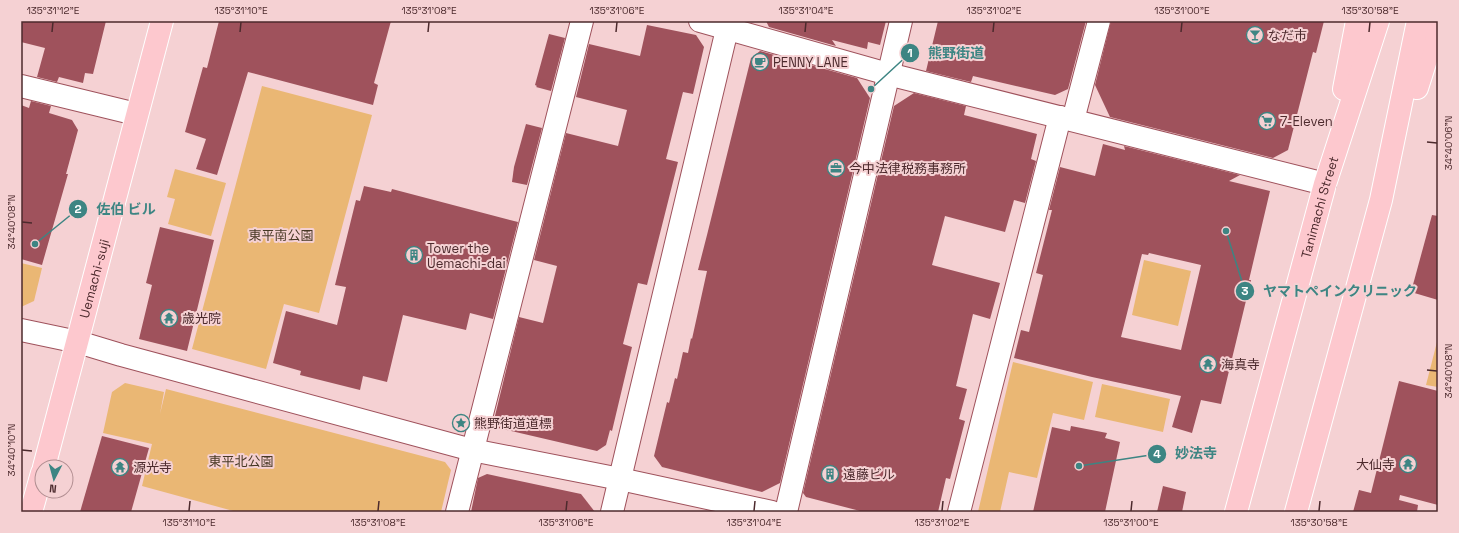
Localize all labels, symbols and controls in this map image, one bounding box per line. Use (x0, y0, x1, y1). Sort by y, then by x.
text: 135°31'12"E (27, 4, 80, 17)
text: 135°31'10"E (214, 4, 268, 17)
text: 135°31'08"E (401, 4, 457, 17)
text: 135°31'06"E (589, 4, 645, 17)
text: 135°31'04"E (779, 4, 834, 17)
text: 135°31'02"E (967, 4, 1022, 17)
text: 135°31'00"E (1154, 4, 1210, 17)
text: 135°30'58"E (1341, 4, 1399, 17)
bar icon: なだ市 (1245, 25, 1265, 45)
place label: なだ市 (1268, 27, 1307, 44)
callout: 熊野街道 (900, 40, 992, 66)
text: 熊野街道 (928, 44, 984, 62)
text: 1 (907, 45, 913, 61)
cafe icon: PENNY LANE (750, 52, 770, 72)
place label: PENNY LANE (773, 54, 848, 71)
supermarket icon: 7-Eleven (1257, 111, 1277, 131)
place label: 7-Eleven (1280, 113, 1333, 130)
text: 34°40'06"N (1442, 116, 1455, 170)
street label: Tanimachi Street (1297, 154, 1342, 260)
office icon: 今中法律税務事務所 (826, 158, 846, 178)
place label: 今中法律税務事務所 (849, 160, 966, 177)
text: 34°40'08"N (5, 195, 18, 249)
callout: 佐伯 ビル (68, 196, 164, 222)
text: 佐伯 ビル (96, 200, 156, 218)
text: 2 (74, 201, 82, 217)
park label: 東平南公園 (248, 227, 314, 244)
street label: Uemachi-suji (75, 237, 112, 320)
place label: Tower the Uemachi-dai (427, 240, 506, 272)
building icon: Tower the Uemachi-dai (404, 245, 424, 265)
callout: ヤマトペインクリニック (1235, 278, 1425, 304)
text: ヤマトペインクリニック (1263, 282, 1417, 300)
text: 3 (1241, 283, 1249, 299)
temple icon: 歳光院 (159, 308, 179, 328)
place label: 歳光院 (182, 310, 221, 327)
text: 34°40'08"N (1442, 344, 1455, 398)
temple icon: 海真寺 (1198, 354, 1218, 374)
place label: 海真寺 (1221, 356, 1260, 373)
place icon: 熊野街道道標 (451, 413, 471, 433)
place label: 熊野街道道標 (474, 415, 552, 432)
text: 34°40'10"N (5, 424, 18, 476)
callout: 妙法寺 (1147, 441, 1225, 467)
text: 妙法寺 (1175, 444, 1217, 462)
text: 4 (1153, 446, 1161, 462)
park label: 東平北公園 (208, 453, 274, 470)
temple icon: 大仙寺 (1398, 454, 1418, 474)
place label: 大仙寺 (1356, 456, 1395, 473)
temple icon: 源光寺 (110, 457, 130, 477)
north arrow (34, 459, 74, 499)
place label: 源光寺 (133, 459, 172, 476)
building icon: 遠藤ビル (820, 464, 840, 484)
place label: 遠藤ビル (843, 466, 895, 483)
text: N (49, 482, 57, 496)
text: 135°31'10"E (162, 516, 216, 529)
text: 135°31'08"E (350, 516, 406, 529)
text: 135°31'06"E (538, 516, 594, 529)
text: 135°31'04"E (727, 516, 782, 529)
text: 135°31'02"E (915, 516, 970, 529)
text: 135°31'00"E (1103, 516, 1159, 529)
text: 135°30'58"E (1290, 516, 1348, 529)

